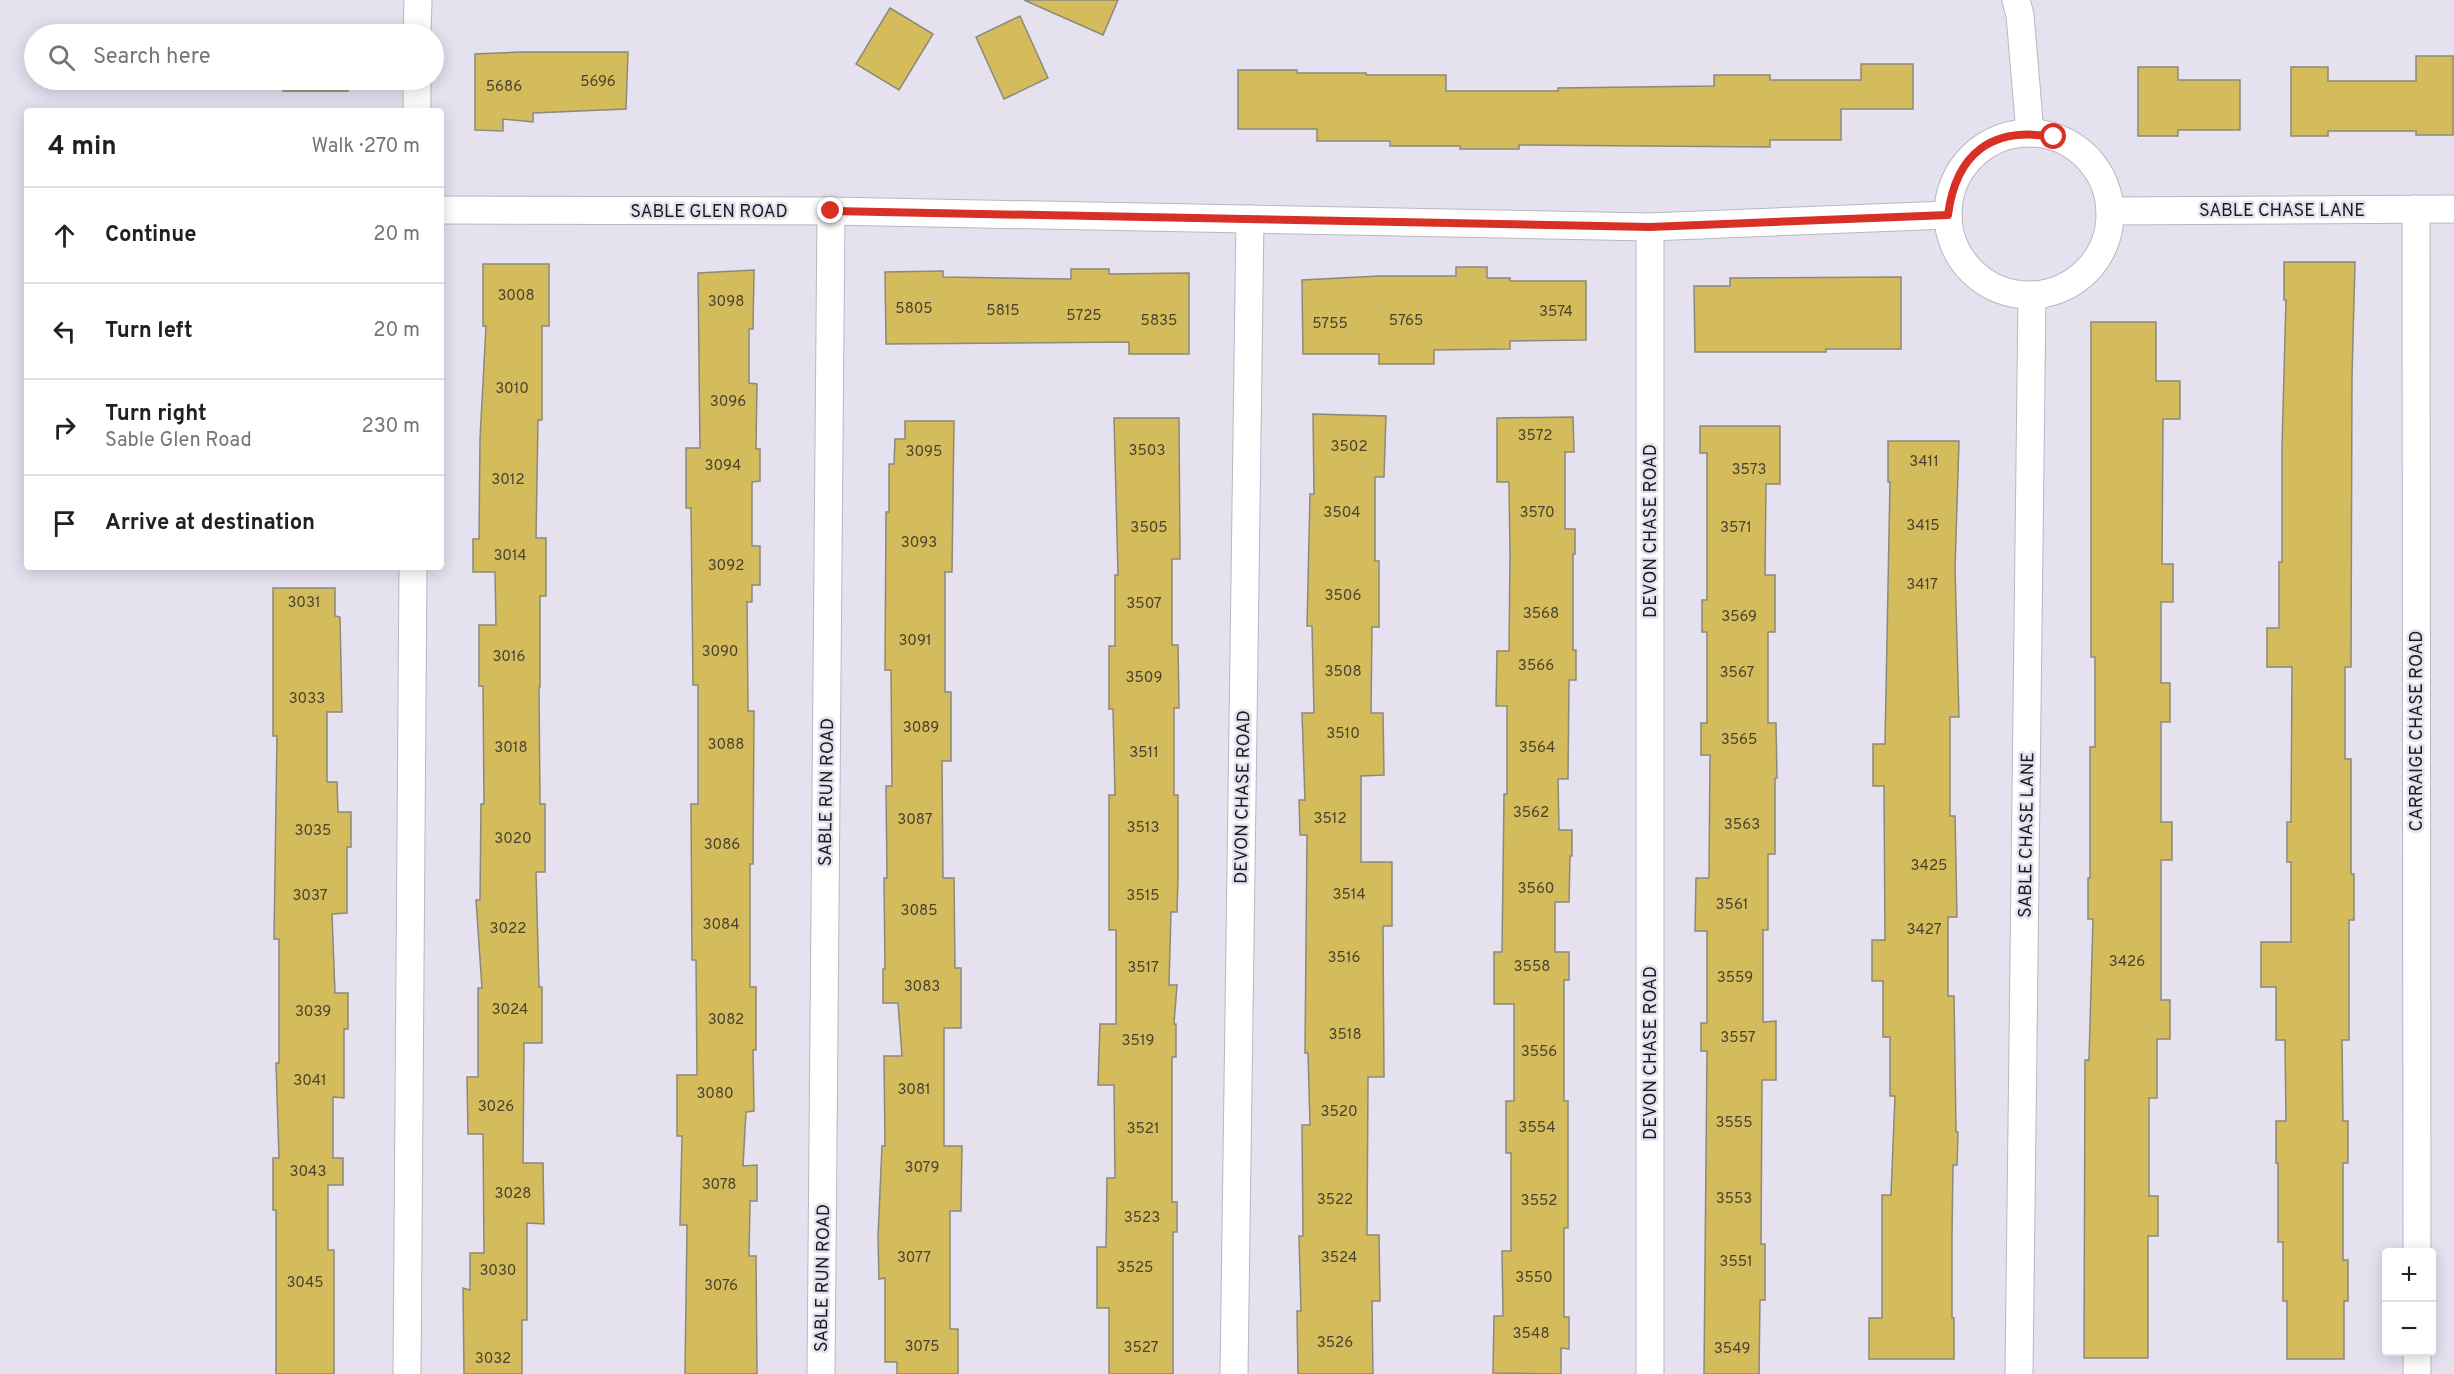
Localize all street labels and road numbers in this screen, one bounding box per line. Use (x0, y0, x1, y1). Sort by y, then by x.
street label: SABLE CHASE LANE (2199, 200, 2365, 223)
street label: SABLE GLEN ROAD (630, 201, 788, 224)
street label: DEVON CHASE ROAD (1640, 444, 1663, 618)
street label: CARRAIGE CHASE ROAD (2406, 631, 2429, 831)
street label: DEVON CHASE ROAD (1230, 710, 1257, 884)
street label: SABLE RUN ROAD (815, 718, 840, 866)
street label: SABLE CHASE LANE (2015, 752, 2040, 918)
street label: DEVON CHASE ROAD (1640, 966, 1663, 1140)
street label: SABLE RUN ROAD (811, 1204, 836, 1352)

